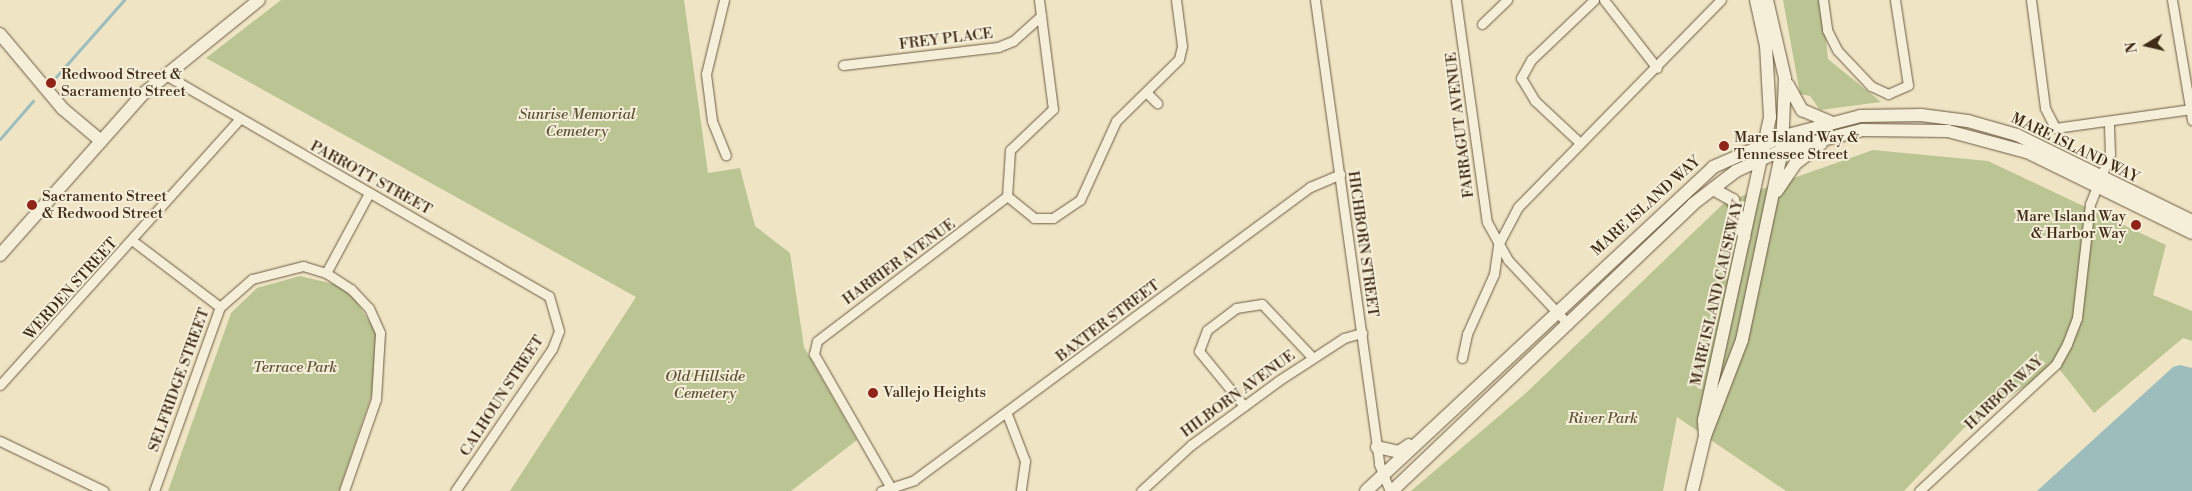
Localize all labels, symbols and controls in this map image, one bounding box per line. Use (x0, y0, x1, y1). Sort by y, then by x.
north arrow (2122, 20, 2172, 70)
street label: FREY PLACE (898, 24, 994, 54)
text: N (2122, 40, 2142, 54)
street label: FARRAGUT AVENUE (1442, 51, 1478, 199)
place label: Redwood Street & Sacramento Street (61, 65, 186, 100)
marker: Redwood Street & Sacramento Street (45, 77, 57, 89)
park label: Sunrise Memorial Cemetery (518, 105, 636, 140)
street label: MARE ISLAND WAY (2008, 109, 2142, 187)
place label: Mare Island Way & Tennessee Street (1734, 128, 1859, 163)
street label: PARROTT STREET (307, 137, 435, 219)
marker: Mare Island Way & Tennessee Street (1718, 140, 1730, 152)
street label: MARE ISLAND WAY (1588, 152, 1704, 260)
street label: HICHBORN STREET (1344, 170, 1382, 318)
place label: Sacramento Street & Redwood Street (42, 187, 167, 222)
street label: MARE ISLAND CAUSEWAY (1687, 198, 1747, 388)
marker: Sacramento Street & Redwood Street (26, 199, 38, 211)
place label: Mare Island Way & Harbor Way (2016, 207, 2126, 242)
street label: HARRIER AVENUE (839, 215, 959, 309)
marker: Mare Island Way & Harbor Way (2130, 219, 2142, 231)
street label: WERDEN STREET (20, 234, 122, 344)
street label: BAXTER STREET (1053, 276, 1163, 366)
street label: SELFRIDGE STREET (145, 306, 213, 454)
street label: CALHOUN STREET (456, 332, 548, 460)
street label: HILBORN AVENUE (1177, 347, 1299, 441)
street label: HARBOR WAY (1961, 352, 2047, 434)
park label: Terrace Park (253, 359, 337, 377)
park label: Old Hillside Cemetery (665, 367, 745, 402)
place label: Vallejo Heights (883, 384, 986, 402)
marker: Vallejo Heights (867, 387, 879, 399)
park label: River Park (1568, 410, 1638, 428)

